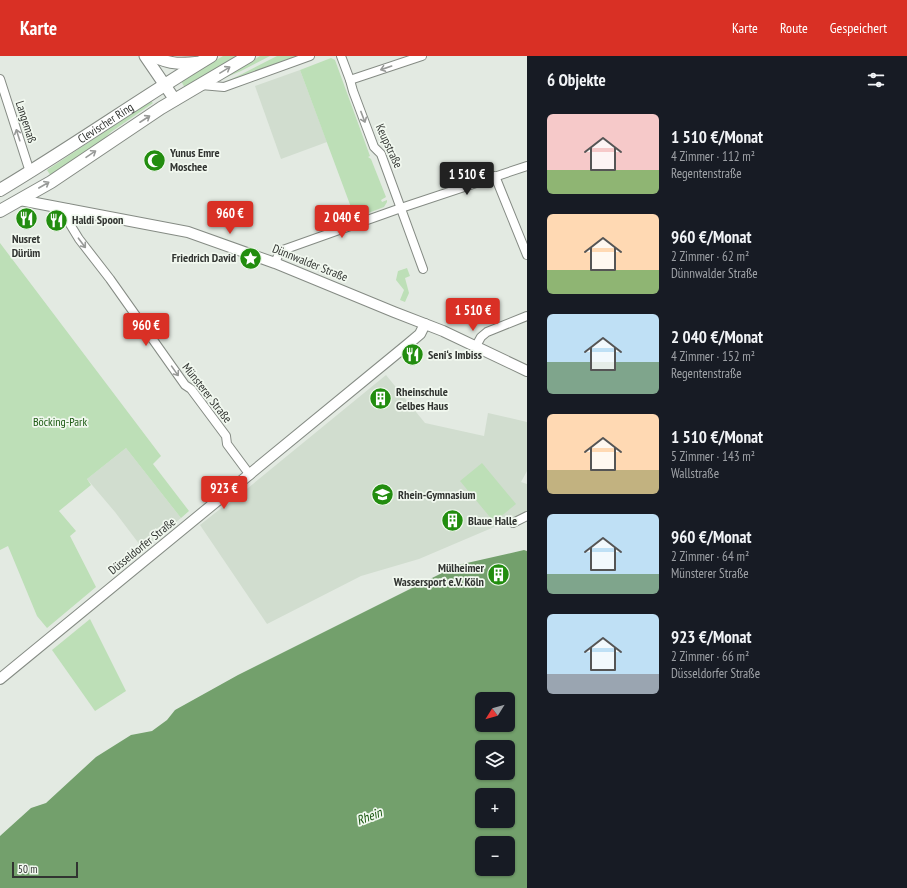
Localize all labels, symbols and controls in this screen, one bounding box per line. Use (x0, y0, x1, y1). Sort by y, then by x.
text: Karte (20, 16, 57, 40)
text: Karte (732, 19, 758, 37)
text: Route (780, 19, 808, 37)
text: Gespeichert (830, 19, 887, 37)
one-way arrow (380, 65, 393, 72)
one-way arrow (219, 66, 231, 74)
text: 6 Objekte (547, 69, 606, 91)
icon: filters (865, 69, 887, 91)
street label: Langemaß (13, 99, 40, 145)
street label: Clevischer Ring (75, 99, 136, 146)
one-way arrow (359, 111, 367, 123)
one-way arrow (139, 115, 150, 123)
street label: Keupstraße (373, 121, 406, 170)
text: 1 510 €/Monat (671, 126, 763, 148)
one-way arrow (14, 129, 21, 142)
icon: home (579, 130, 627, 178)
place label: Yunus Emre Moschee (169, 145, 220, 174)
mosque icon: Yunus Emre Moschee (141, 147, 167, 173)
text: 4 Zimmer · 112 m² (671, 148, 755, 165)
one-way arrow (86, 150, 97, 158)
pin: 1 510 € (430, 162, 504, 196)
text: Regentenstraße (671, 165, 742, 182)
text: 1 510 € (449, 166, 485, 183)
one-way arrow (38, 181, 50, 189)
pin: 960 € (202, 201, 258, 235)
restaurant icon: Nusret Dürüm (13, 205, 39, 231)
text: 960 € (216, 205, 244, 222)
pin: 2 040 € (305, 205, 379, 239)
restaurant icon: Haldi Spoon (43, 207, 69, 233)
text: 2 040 € (324, 209, 360, 226)
place label: Haldi Spoon (72, 212, 123, 227)
text: 960 €/Monat (671, 226, 751, 248)
icon: home (579, 230, 627, 278)
place label: Nusret Dürüm (12, 231, 41, 260)
one-way arrow (78, 237, 87, 248)
street label: Dünnwalder Straße (270, 241, 350, 284)
place icon: Friedrich David (238, 245, 264, 271)
text: 2 Zimmer · 62 m² (671, 248, 749, 265)
place label: Friedrich David (172, 250, 236, 265)
text: Dünnwalder Straße (671, 265, 758, 282)
pin: 1 510 € (436, 298, 510, 332)
text: 1 510 € (455, 302, 491, 319)
pin: 960 € (118, 313, 174, 347)
text: 960 € (132, 317, 160, 334)
text: 2 040 €/Monat (671, 326, 763, 348)
icon: home (579, 330, 627, 378)
restaurant icon: Seni‘s Imbiss (400, 342, 426, 368)
place label: Seni‘s Imbiss (428, 347, 482, 362)
text: 4 Zimmer · 152 m² (671, 348, 755, 365)
street label: Münsterer Straße (179, 360, 235, 426)
one-way arrow (171, 365, 179, 376)
text: Regentenstraße (671, 365, 742, 382)
place label: Rheinschule Gelbes Haus (396, 384, 448, 413)
building icon: Rheinschule Gelbes Haus (367, 386, 393, 412)
park label: Böcking-Park (33, 414, 87, 429)
text: 1 510 €/Monat (671, 426, 763, 448)
icon: home (579, 430, 627, 478)
text: 5 Zimmer · 143 m² (671, 448, 755, 465)
text: Wallstraße (671, 465, 719, 482)
pin: 923 € (196, 476, 252, 510)
text: 923 € (210, 480, 238, 497)
school or university icon: Rhein-Gymnasium (370, 482, 396, 508)
place label: Rhein-Gymnasium (398, 487, 476, 502)
building icon: Blaue Halle (440, 508, 466, 534)
place label: Blaue Halle (468, 513, 517, 528)
street label: Düsseldorfer Straße (105, 514, 178, 577)
text: 960 €/Monat (671, 526, 751, 548)
icon: home (579, 530, 627, 578)
text: 2 Zimmer · 64 m² (671, 548, 749, 565)
place label: Mülheimer Wassersport e.V. Köln (393, 560, 484, 589)
building icon: Mülheimer Wassersport e.V. Köln (486, 562, 512, 588)
text: Münsterer Straße (671, 565, 749, 582)
text: 923 €/Monat (671, 626, 751, 648)
icon: home (579, 630, 627, 678)
text: 2 Zimmer · 66 m² (671, 648, 749, 665)
text: Düsseldorfer Straße (671, 665, 760, 682)
north arrow (475, 692, 515, 732)
map controls (475, 692, 515, 876)
button: layers (475, 740, 515, 780)
button: + (475, 788, 515, 828)
water label: Rhein (354, 803, 386, 829)
button: − (475, 836, 515, 876)
scale bar (12, 860, 78, 879)
text: 50 m (18, 862, 37, 876)

